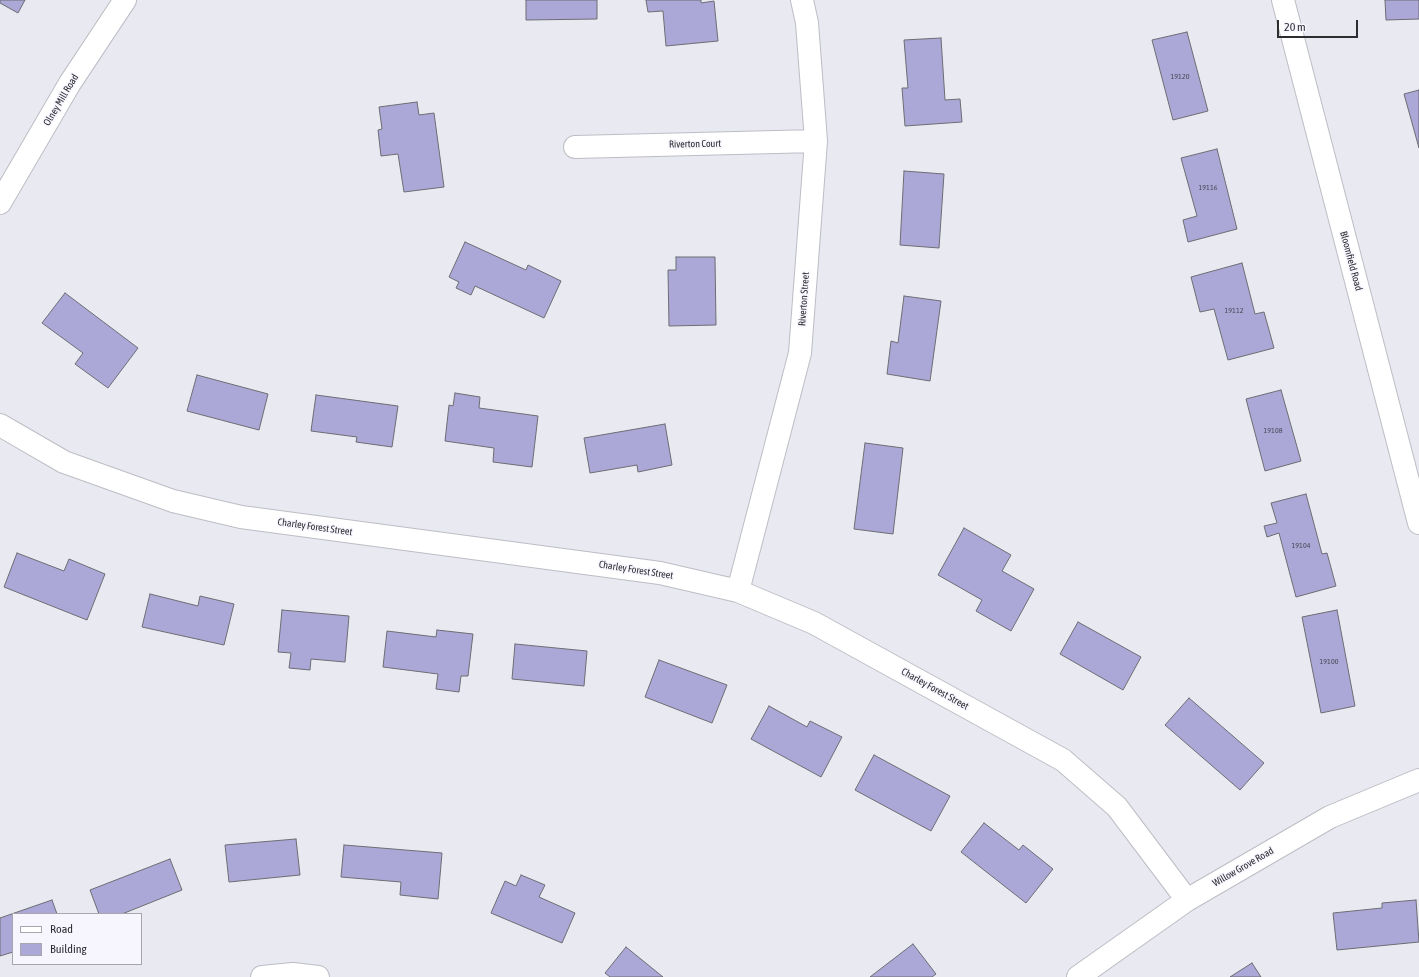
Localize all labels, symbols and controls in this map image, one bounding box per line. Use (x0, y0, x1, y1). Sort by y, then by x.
scale bar (1279, 12, 1360, 38)
text: 20 m (1284, 20, 1306, 34)
house number: 19120 (1171, 71, 1189, 81)
street label: Olney Mill Road (41, 72, 81, 128)
street label: Riverton Court (669, 138, 721, 150)
house number: 19116 (1199, 182, 1217, 192)
street label: Bloomfield Road (1337, 230, 1365, 292)
street label: Riverton Street (796, 271, 812, 327)
house number: 19112 (1225, 305, 1243, 315)
house number: 19108 (1264, 425, 1282, 435)
street label: Charley Forest Street (277, 516, 353, 538)
house number: 19104 (1292, 540, 1310, 550)
street label: Charley Forest Street (598, 558, 674, 582)
house number: 19100 (1320, 656, 1338, 666)
street label: Charley Forest Street (899, 666, 971, 712)
street label: Willow Grove Road (1210, 845, 1276, 889)
legend (12, 913, 142, 965)
text: Road (50, 922, 73, 936)
text: Building (50, 942, 87, 956)

